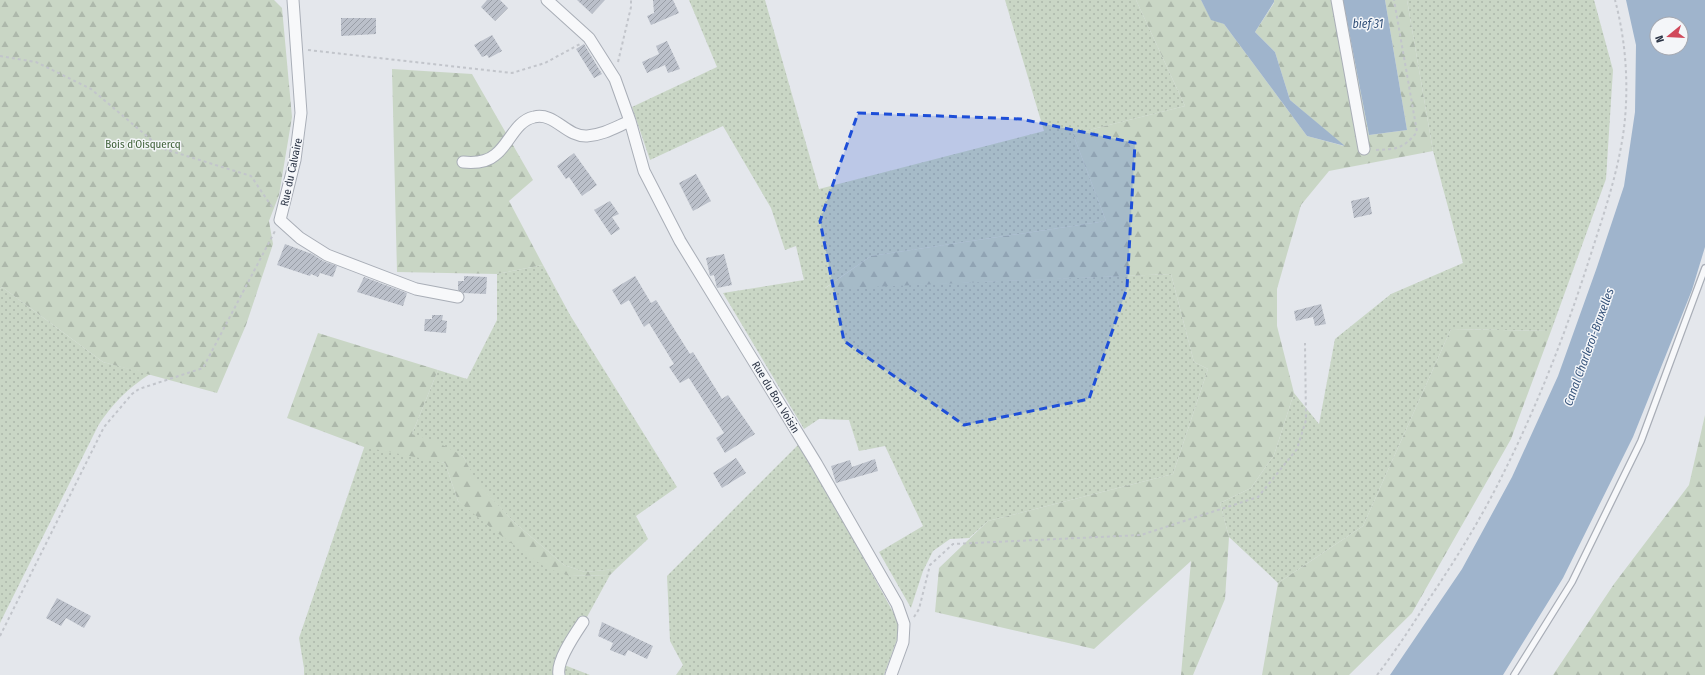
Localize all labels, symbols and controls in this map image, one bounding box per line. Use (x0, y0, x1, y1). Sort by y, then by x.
north arrow (1649, 16, 1689, 56)
water label: bief 31 (1352, 17, 1384, 31)
text: N (1653, 34, 1667, 44)
street label: Rue du Calvaire (278, 137, 305, 207)
park label: Bois d'Oisquercq (105, 138, 181, 151)
water label: Canal Charleroi-Bruxelles (1561, 286, 1617, 408)
street label: Rue du Bon Voisin (749, 359, 802, 435)

